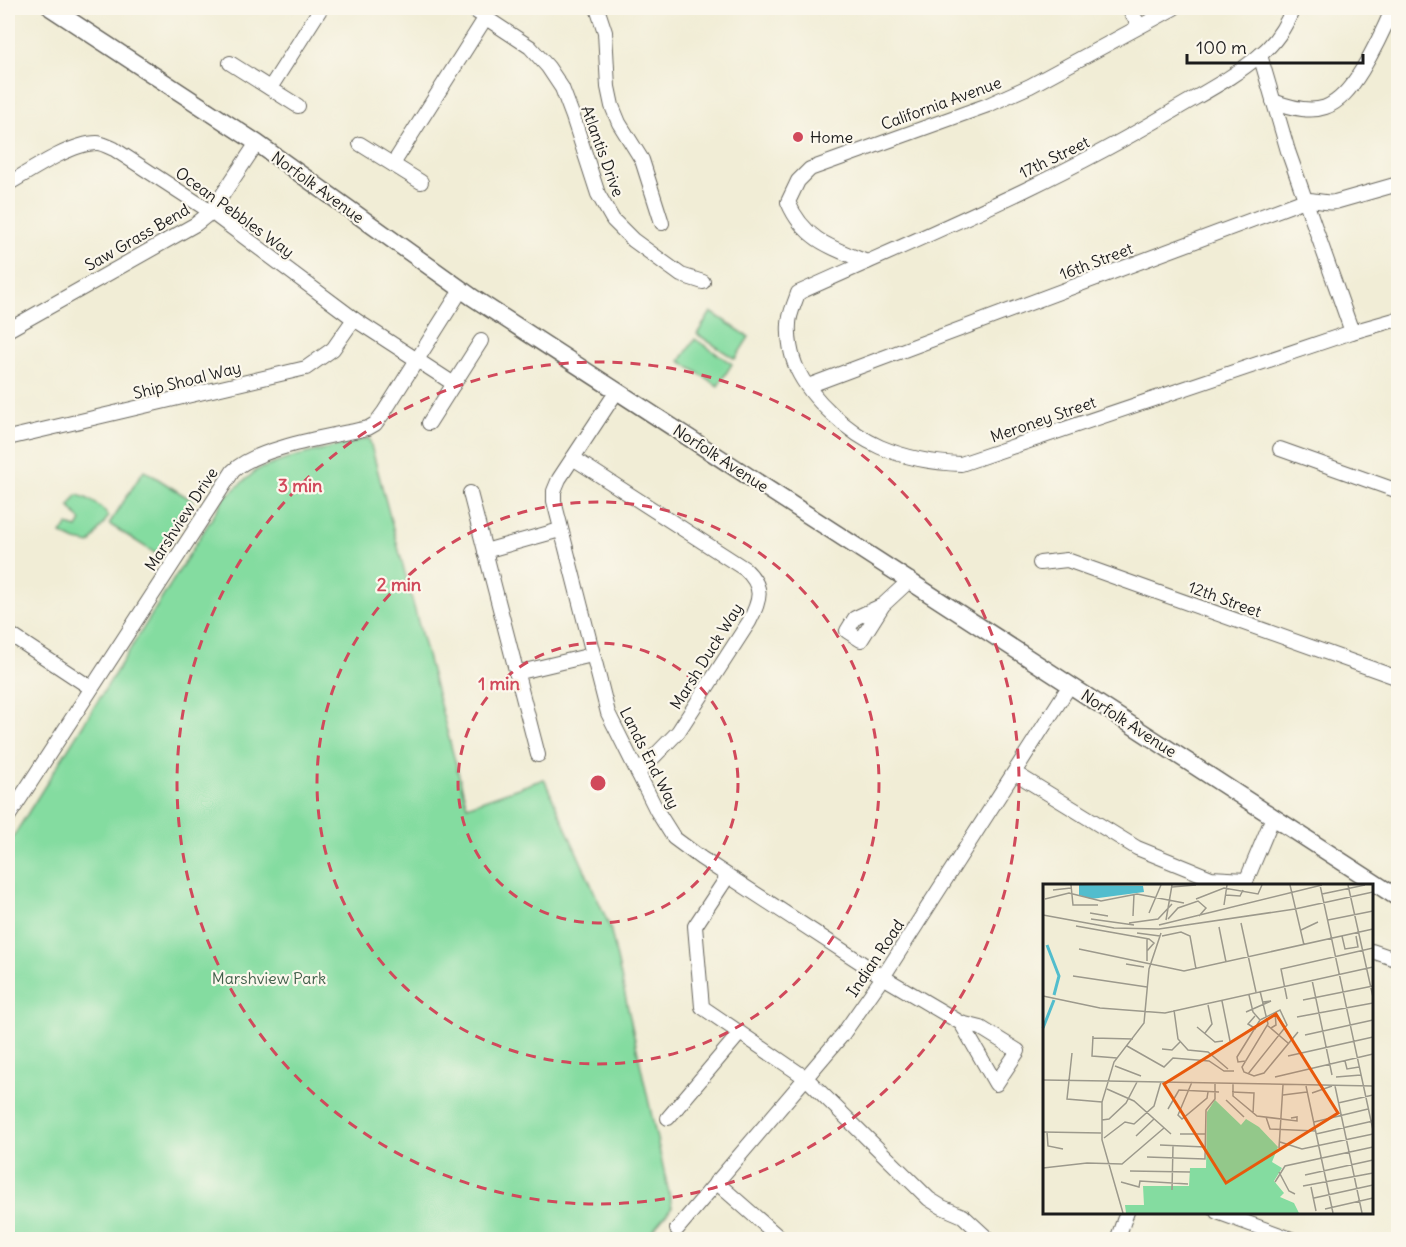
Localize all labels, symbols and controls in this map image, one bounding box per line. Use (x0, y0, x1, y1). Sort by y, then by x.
scale bar (1187, 27, 1362, 65)
text: 100 m (1196, 36, 1247, 59)
street label: California Avenue (878, 72, 1004, 134)
street label: Atlantis Drive (577, 103, 629, 199)
place label: Home (810, 127, 853, 147)
marker: Home (791, 130, 805, 144)
street label: 17th Street (1016, 131, 1093, 183)
street label: Norfolk Avenue (268, 147, 368, 227)
street label: Ocean Pebbles Way (172, 162, 298, 262)
street label: Saw Grass Bend (81, 199, 193, 275)
street label: 16th Street (1057, 238, 1136, 284)
street label: Ship Shoal Way (131, 357, 243, 403)
street label: Meroney Street (988, 391, 1099, 446)
street label: Norfolk Avenue (670, 420, 772, 496)
street label: Marshview Drive (140, 464, 222, 574)
text: 3 min (278, 474, 323, 497)
text: 2 min (377, 573, 422, 596)
street label: 12th Street (1186, 577, 1265, 622)
street label: Marsh Duck Way (665, 599, 747, 713)
text: 1 min (478, 672, 520, 695)
street label: Norfolk Avenue (1078, 685, 1180, 761)
street label: Lands End Way (616, 704, 684, 812)
centre of rings (588, 773, 608, 793)
inset map (1043, 884, 1373, 1214)
street label: Indian Road (842, 916, 908, 1000)
park label: Marshview Park (212, 968, 326, 988)

